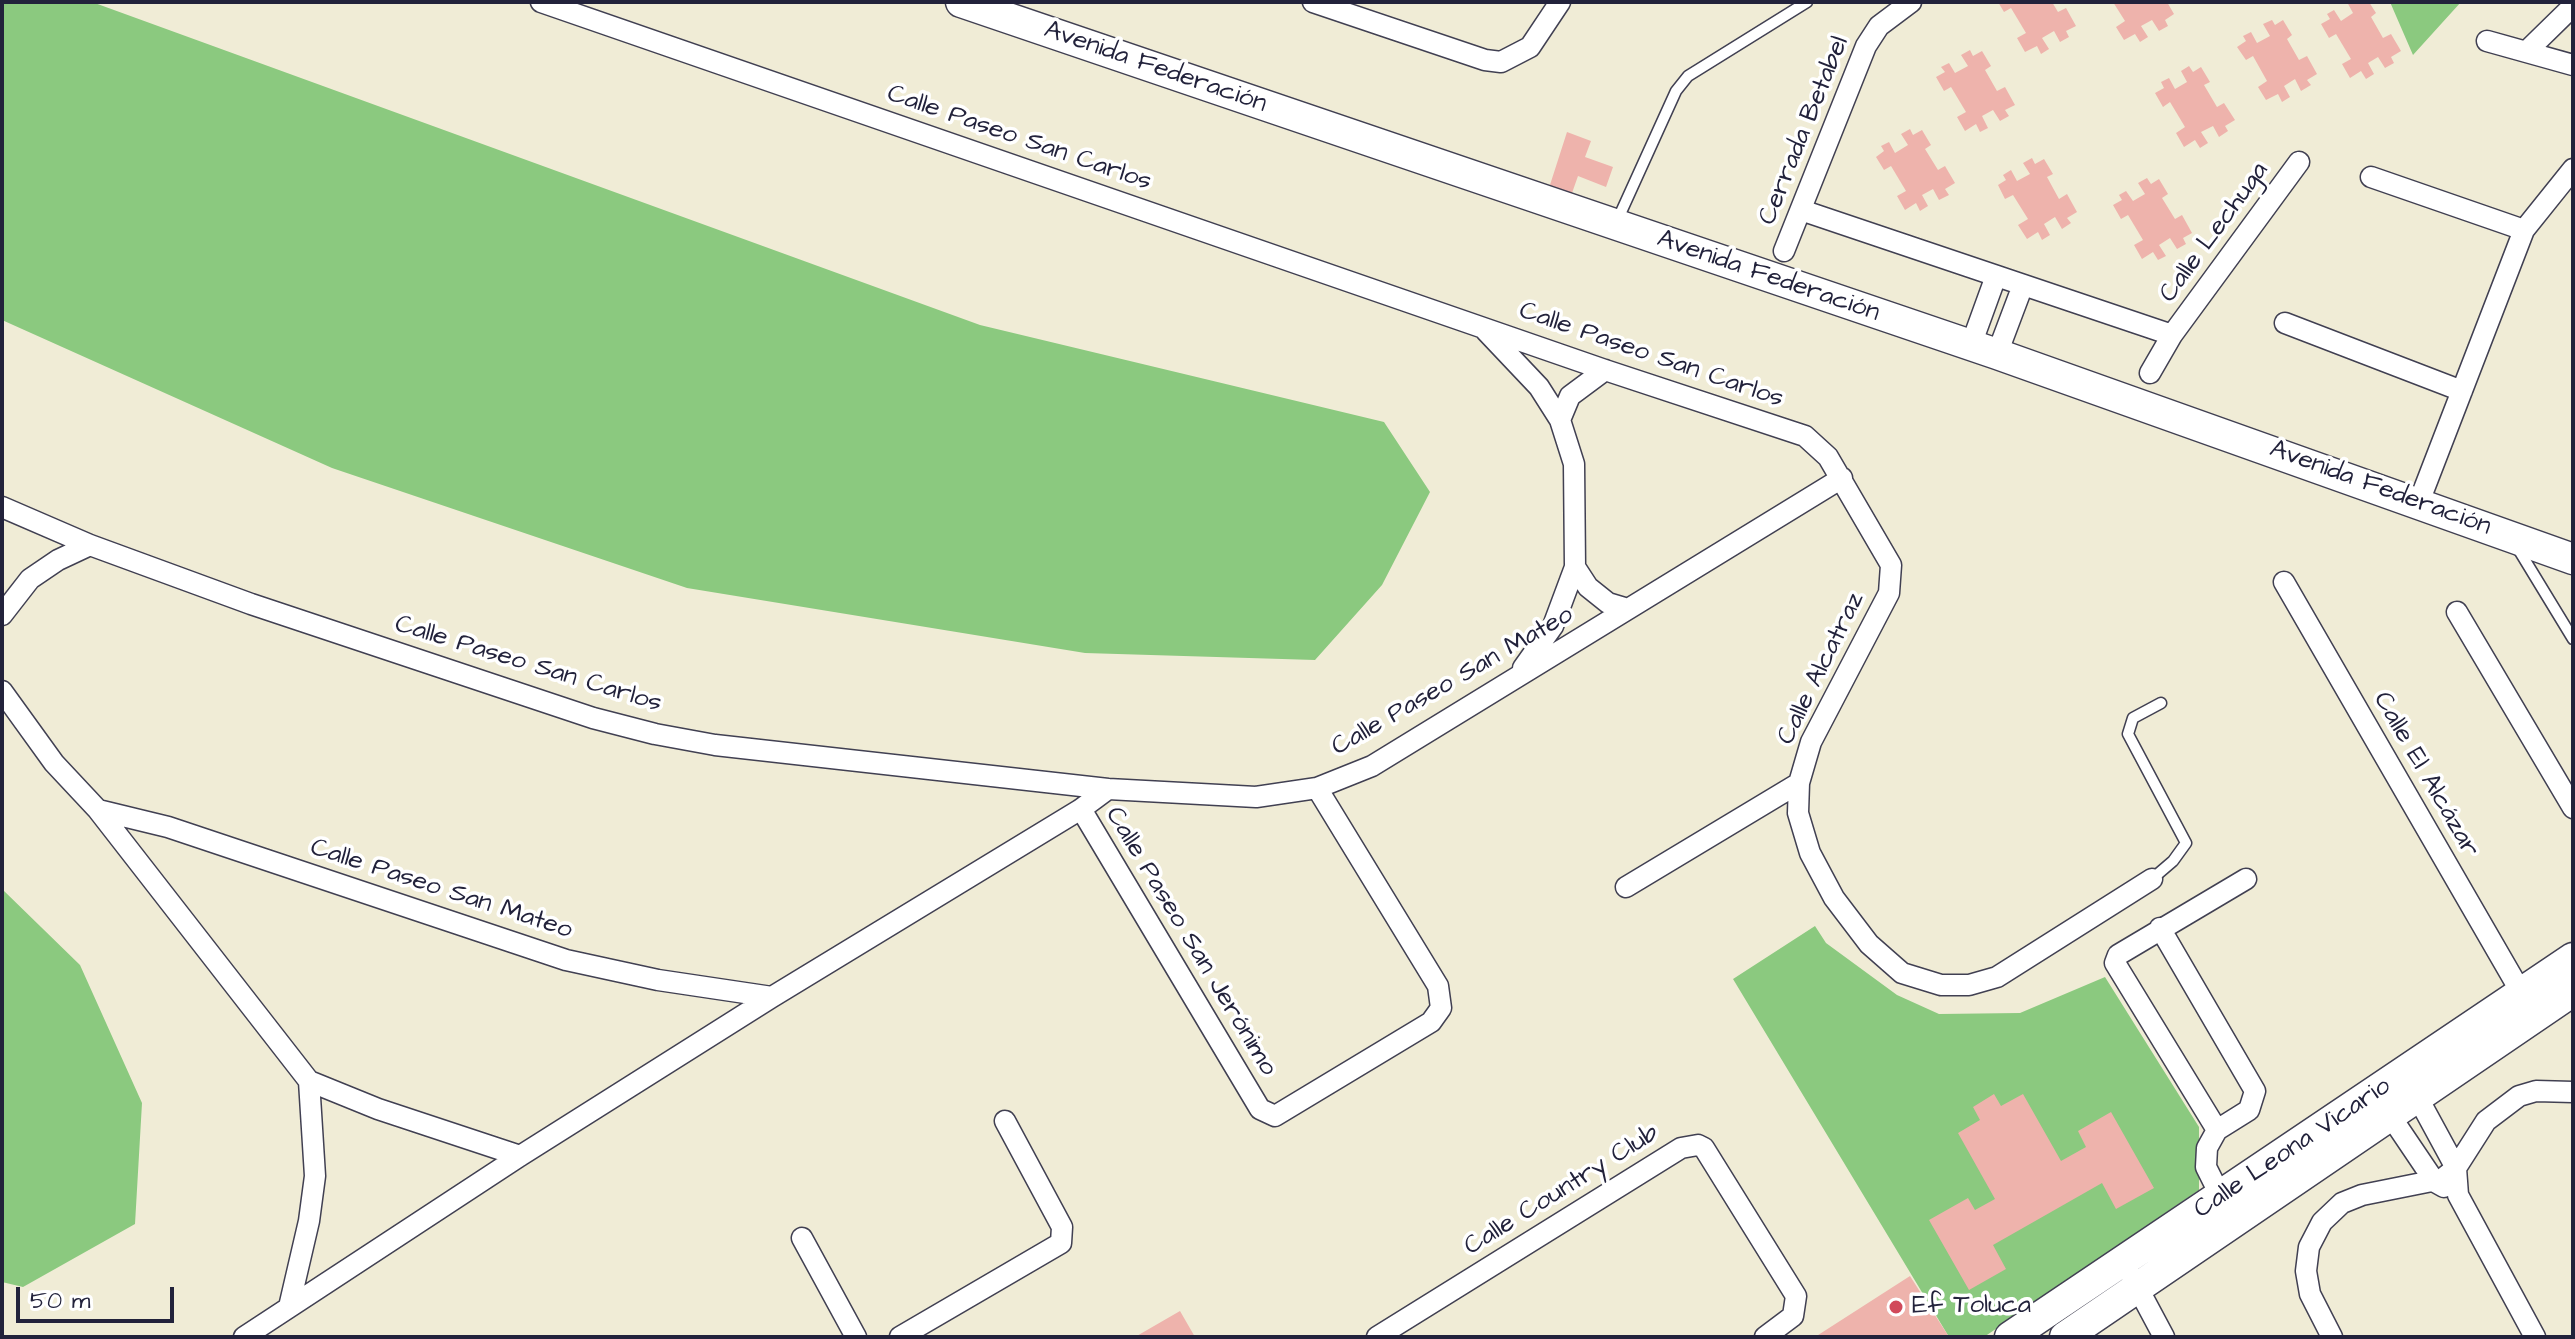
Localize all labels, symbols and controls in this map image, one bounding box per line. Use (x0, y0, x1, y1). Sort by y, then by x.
street label: Avenida Federación (1040, 15, 1270, 121)
street label: Cerrada Betabel (1753, 32, 1857, 230)
street label: Calle Paseo San Carlos (883, 79, 1155, 199)
street label: Calle Lechuga (2154, 157, 2276, 309)
street label: Avenida Federación (1653, 224, 1883, 330)
street label: Calle Paseo San Carlos (1515, 296, 1787, 416)
street label: Avenida Federación (2265, 434, 2495, 544)
street label: Calle Alcatraz (1772, 588, 1872, 750)
street label: Calle Paseo San Mateo (1327, 600, 1579, 764)
street label: Calle Paseo San Carlos (391, 610, 665, 720)
street label: Calle El Alcázar (2365, 687, 2485, 863)
street label: Calle Paseo San Jerónimo (1097, 802, 1283, 1082)
street label: Calle Paseo San Mateo (306, 833, 576, 947)
street label: Calle Leona Vicario (2189, 1072, 2397, 1226)
street label: Calle Country Club (1459, 1119, 1665, 1263)
scale bar (20, 1271, 178, 1321)
text: 50 m (30, 1284, 90, 1318)
place label: Ef Toluca (1912, 1291, 2031, 1323)
marker: Ef Toluca (1887, 1298, 1905, 1316)

